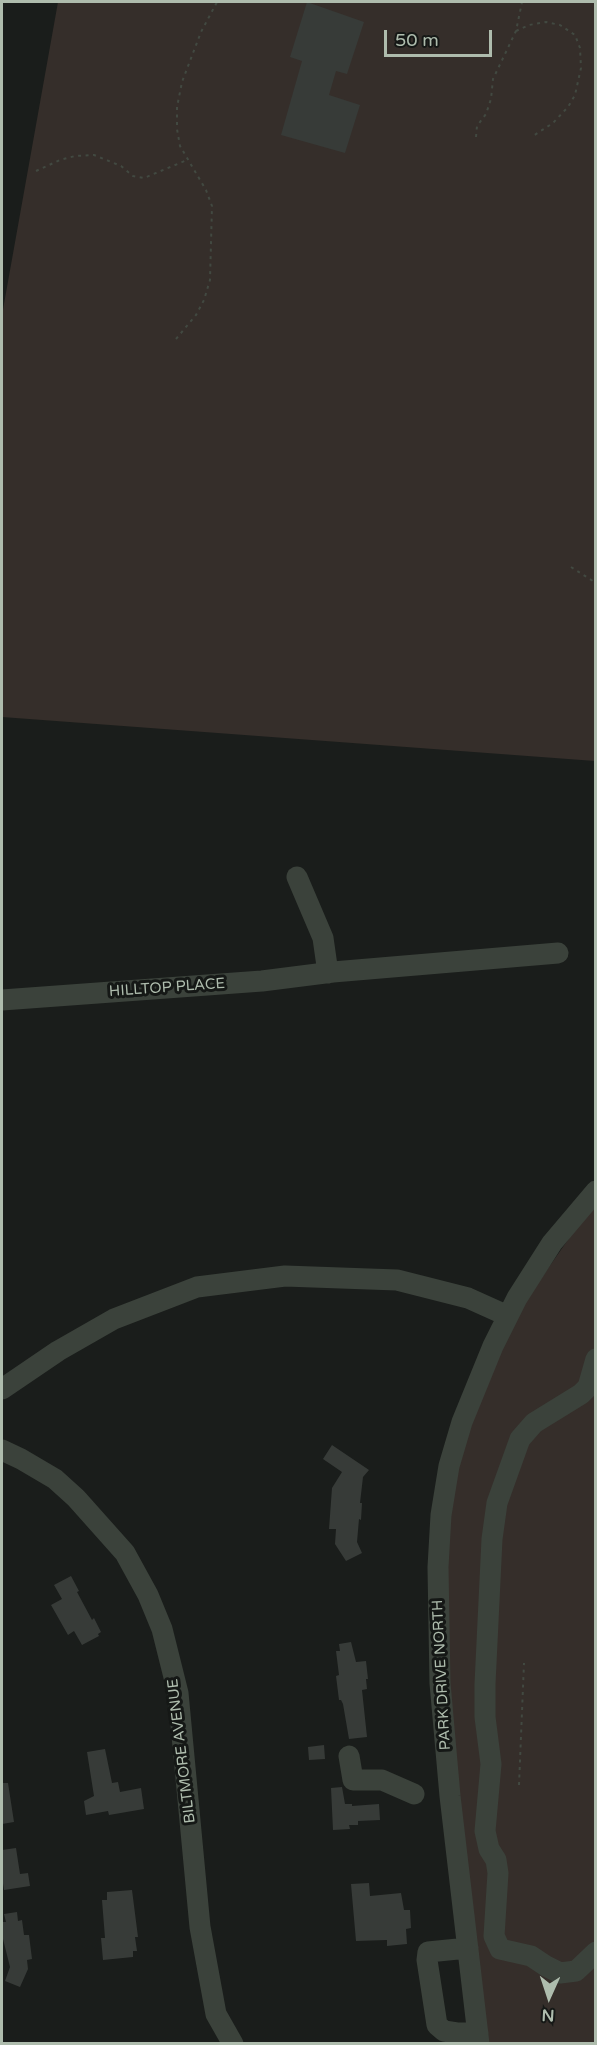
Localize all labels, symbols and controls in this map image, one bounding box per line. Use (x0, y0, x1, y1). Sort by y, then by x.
scale bar (387, 18, 495, 56)
text: 50 m (395, 29, 439, 51)
street label: HILLTOP PLACE (108, 975, 226, 1001)
street label: PARK DRIVE NORTH (429, 1599, 455, 1751)
street label: BILTMORE AVENUE (164, 1678, 200, 1824)
north arrow (519, 1967, 579, 2027)
text: N (541, 2005, 555, 2025)

